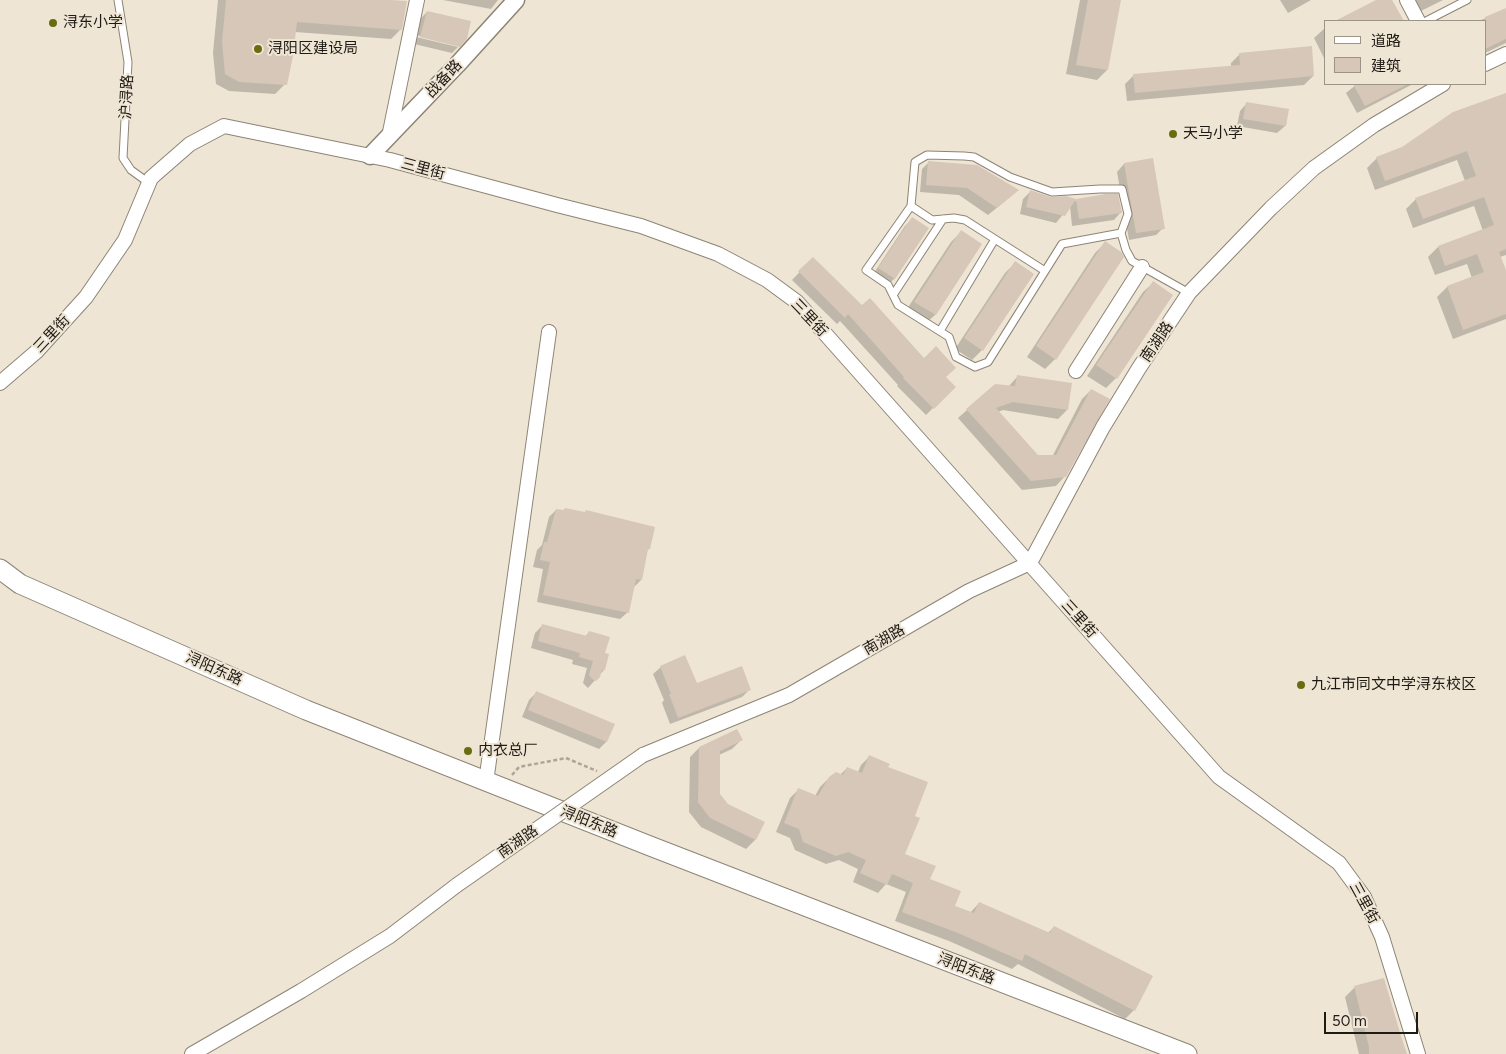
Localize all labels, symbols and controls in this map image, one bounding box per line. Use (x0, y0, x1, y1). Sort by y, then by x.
place label: 浔东小学 (63, 14, 123, 32)
marker: 浔东小学 (47, 17, 59, 29)
legend (1324, 20, 1486, 85)
text: 道路 (1371, 32, 1401, 50)
place label: 浔阳区建设局 (268, 40, 358, 58)
marker: 浔阳区建设局 (252, 43, 264, 55)
street label: 战备路 (422, 56, 466, 102)
text: 建筑 (1371, 57, 1401, 75)
street label: 沪浔路 (117, 74, 137, 120)
place label: 天马小学 (1183, 125, 1243, 143)
marker: 天马小学 (1167, 128, 1179, 140)
street label: 三里街 (399, 154, 447, 184)
street label: 三里街 (787, 296, 831, 340)
street label: 三里街 (30, 311, 74, 357)
street label: 南湖路 (1137, 318, 1177, 366)
street label: 三里街 (1057, 596, 1101, 642)
street label: 南湖路 (860, 621, 908, 659)
street label: 浔阳东路 (183, 649, 245, 689)
place label: 九江市同文中学浔东校区 (1311, 676, 1476, 694)
marker: 九江市同文中学浔东校区 (1295, 679, 1307, 691)
place label: 内衣总厂 (478, 742, 538, 760)
marker: 内衣总厂 (462, 745, 474, 757)
street label: 浔阳东路 (558, 802, 620, 842)
street label: 南湖路 (494, 822, 542, 862)
street label: 三里街 (1345, 879, 1383, 927)
street label: 浔阳东路 (935, 950, 997, 988)
scale bar (1326, 1002, 1420, 1034)
text: 50 m (1332, 1012, 1367, 1030)

